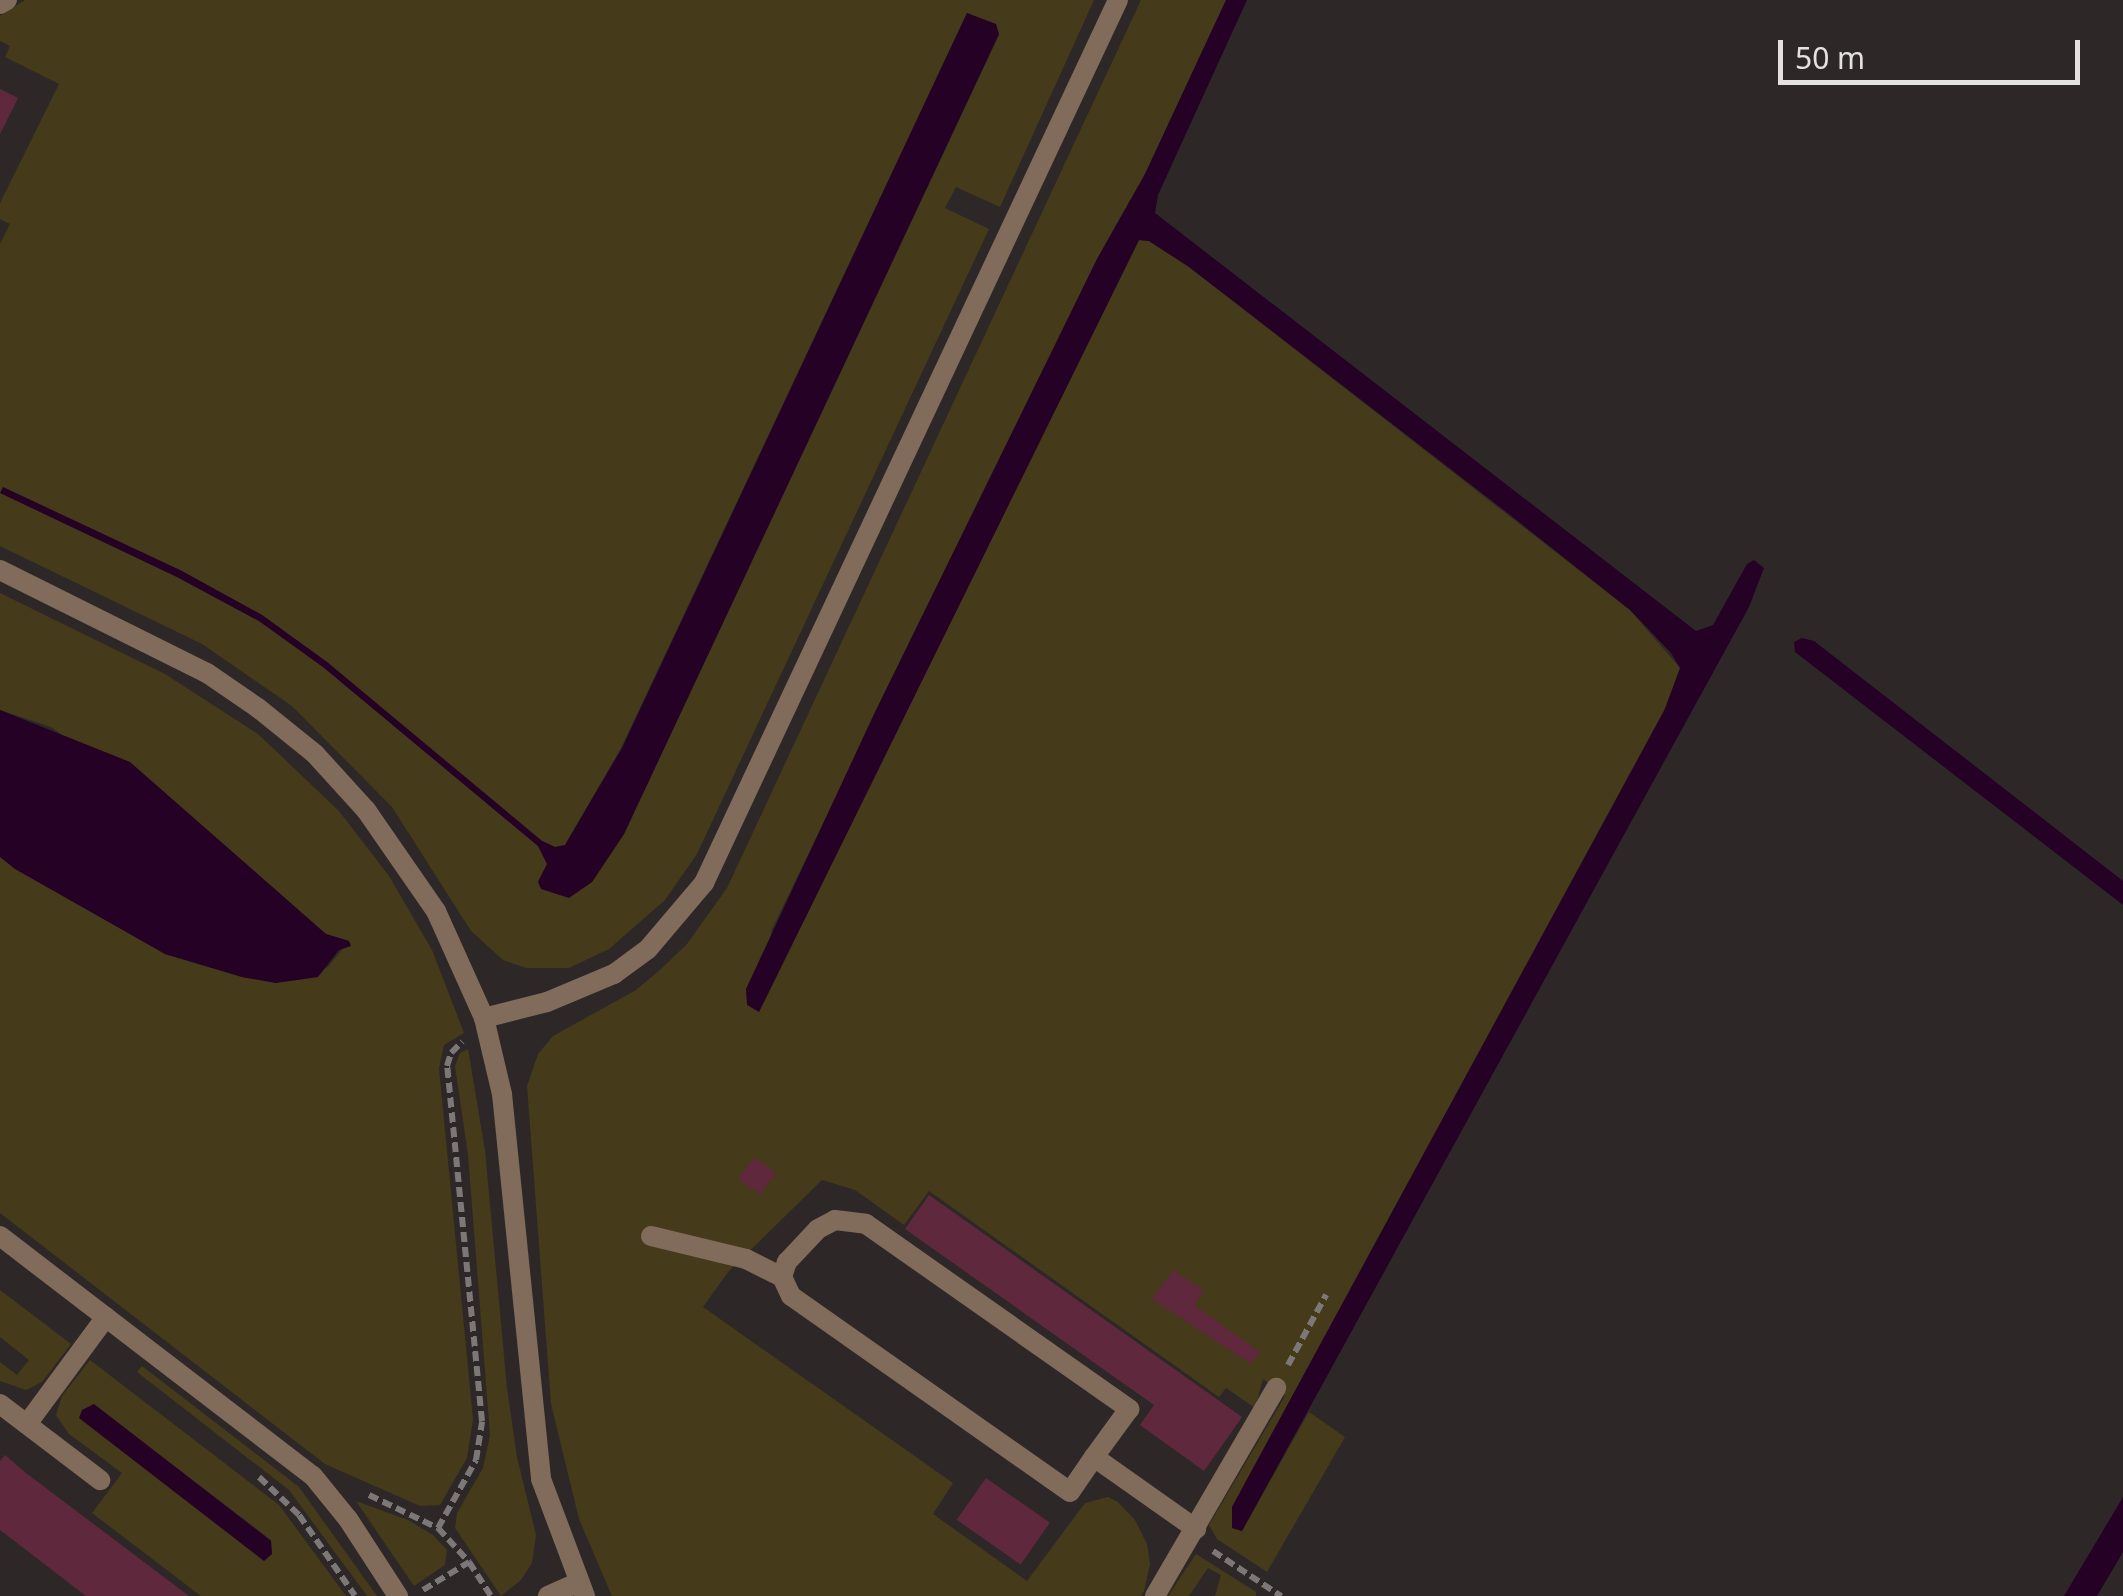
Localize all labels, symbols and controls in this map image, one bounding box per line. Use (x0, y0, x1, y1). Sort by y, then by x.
scale bar (1783, 20, 2086, 82)
text: 50 m (1795, 37, 1865, 78)

